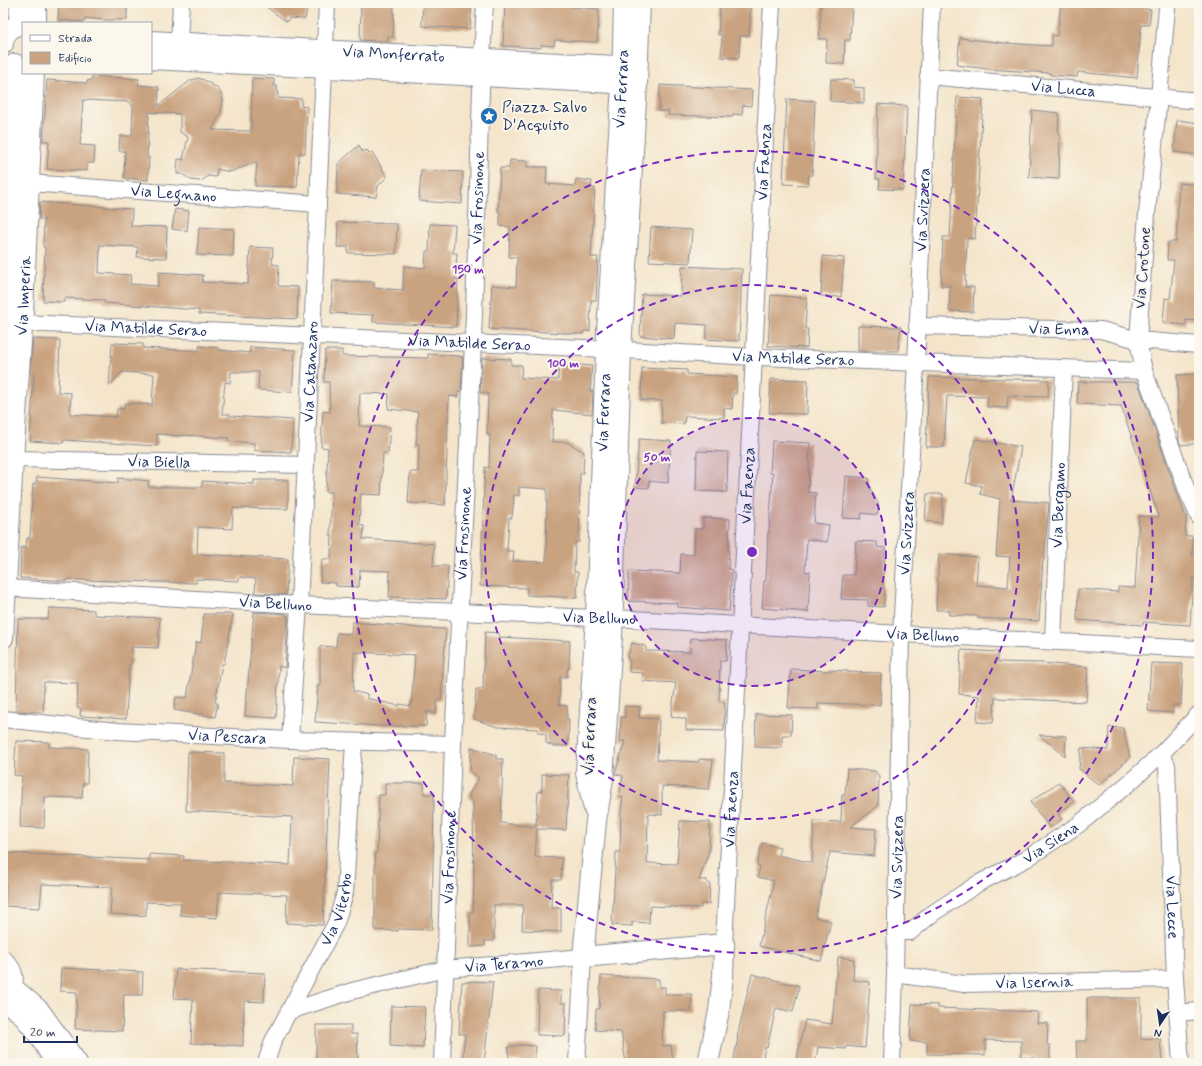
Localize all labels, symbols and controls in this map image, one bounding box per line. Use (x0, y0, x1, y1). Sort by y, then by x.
legend (22, 22, 152, 74)
text: Strada (58, 31, 92, 47)
street label: Via Monferrato (342, 41, 445, 67)
street label: Via Ferrara (609, 49, 633, 129)
text: Edificio (58, 51, 92, 67)
street label: Via Lucca (1030, 75, 1097, 102)
place label: Piazza Salvo D'Acquisto (502, 97, 587, 136)
place icon: Piazza Salvo D'Acquisto (479, 106, 499, 126)
street label: Via Faenza (751, 123, 776, 201)
street label: Via Frosinone (466, 150, 490, 245)
street label: Via Svizzera (910, 167, 935, 252)
street label: Via Legnano (130, 180, 217, 207)
street label: Via Crotone (1130, 226, 1156, 310)
street label: Via Imperia (11, 255, 36, 336)
text: 150 m (452, 262, 484, 278)
street label: Via Matilde Serao (84, 315, 208, 342)
street label: Via Enna (1028, 318, 1090, 340)
street label: Via Catanzaro (297, 320, 323, 423)
street label: Via Matilde Serao (408, 330, 531, 356)
street label: Via Matilde Serao (731, 345, 855, 371)
text: 100 m (547, 356, 580, 372)
street label: Via Ferrara (592, 372, 616, 452)
street label: Via Faenza (735, 446, 760, 525)
text: 50 m (644, 450, 671, 466)
street label: Via Biella (127, 451, 191, 473)
street label: Via Bergamo (1046, 462, 1071, 548)
street label: Via Frosinone (451, 486, 476, 581)
street label: Via Svizzera (894, 490, 919, 576)
centre of rings (745, 545, 759, 559)
street label: Via Belluno (238, 591, 313, 616)
street label: Via Belluno (562, 606, 636, 630)
street label: Via Belluno (886, 623, 960, 647)
street label: Via Ferrara (578, 696, 602, 776)
street label: Via Pescara (187, 724, 267, 749)
street label: Via Faenza (718, 770, 743, 848)
street label: Via Frosinone (437, 809, 461, 904)
street label: Via Svizzera (886, 815, 908, 899)
street label: Via Siena (1019, 817, 1083, 869)
street label: Via Viterbo (315, 873, 357, 950)
street label: Via Lecce (1161, 875, 1184, 940)
street label: Via Teramo (464, 950, 544, 978)
street label: Via Isernia (995, 971, 1074, 994)
north arrow (1140, 1004, 1180, 1044)
scale bar (24, 1018, 77, 1044)
text: 20 m (30, 1025, 56, 1041)
text: N (1153, 1025, 1163, 1040)

